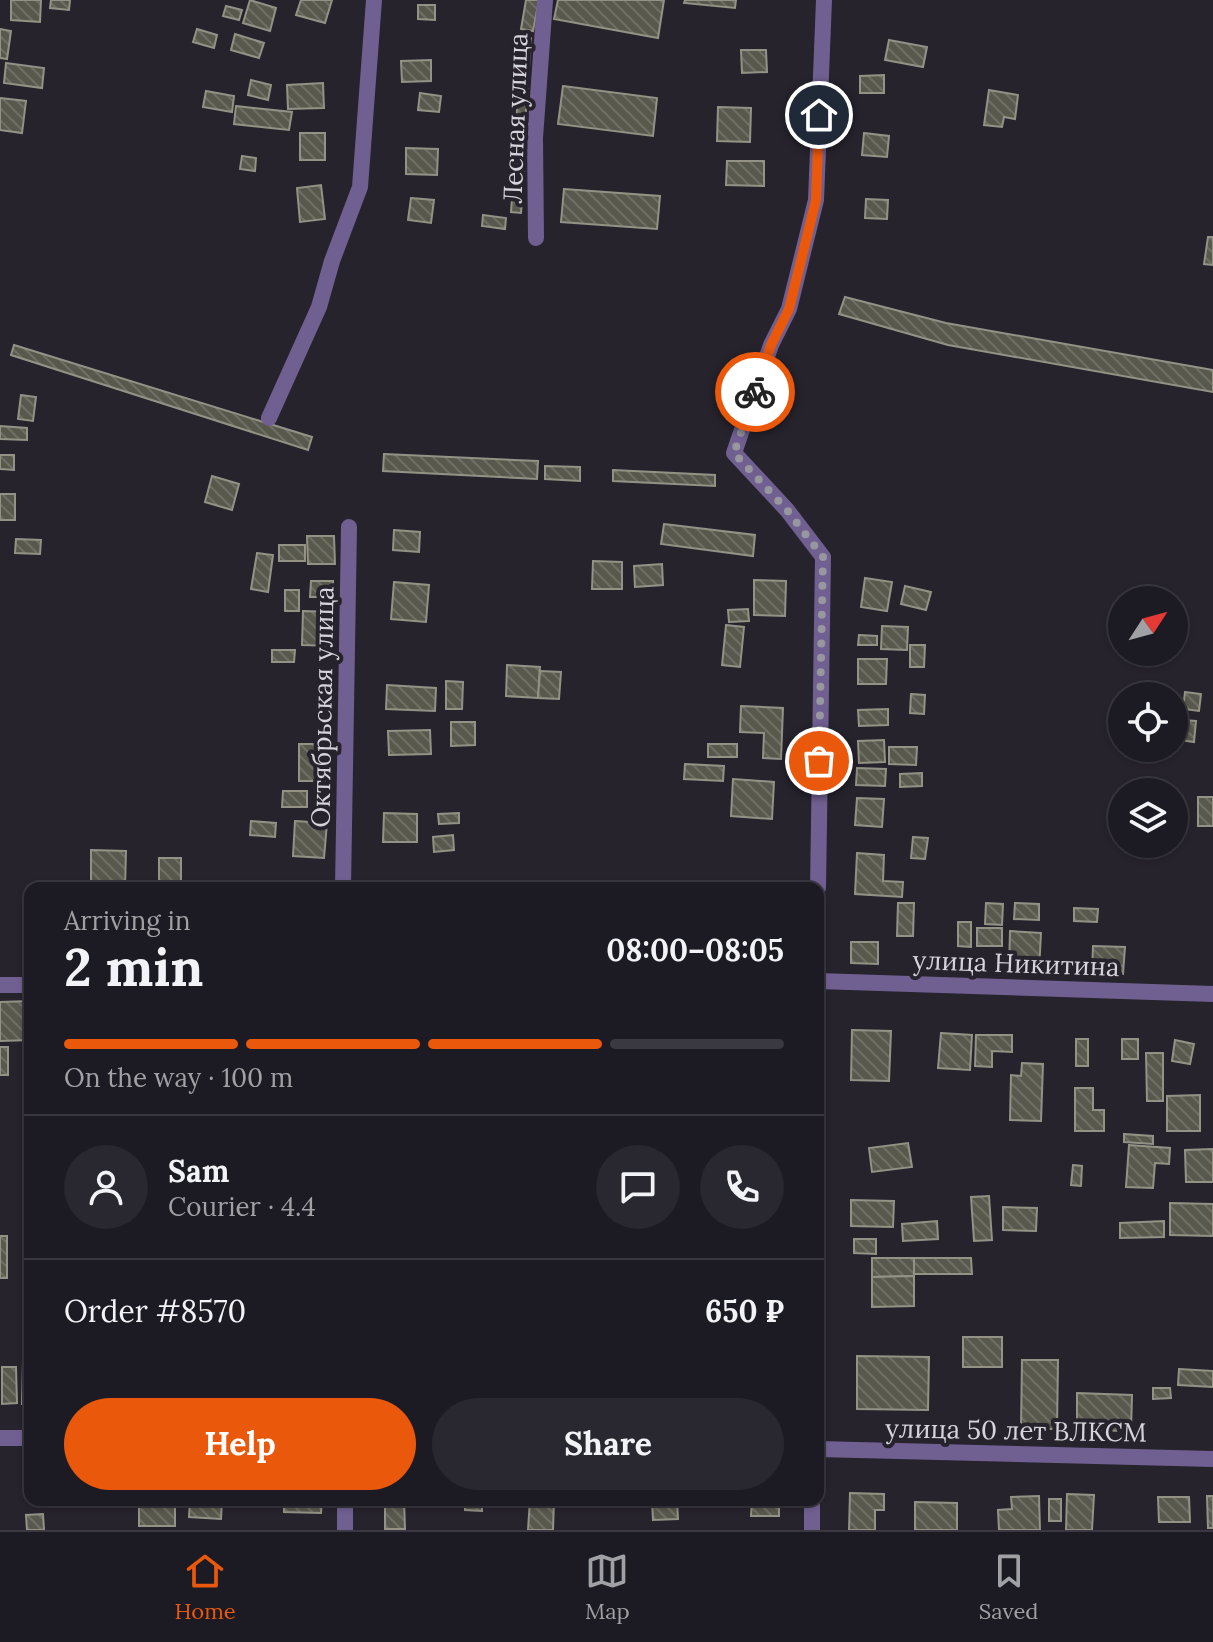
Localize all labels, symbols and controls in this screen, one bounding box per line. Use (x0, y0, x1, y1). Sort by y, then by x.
street label: Лесная улица (496, 32, 534, 204)
pin (785, 81, 853, 149)
icon: home (797, 93, 841, 137)
courier (715, 352, 795, 432)
icon: bike (733, 370, 777, 414)
street label: Октябрьская улица (303, 586, 341, 828)
north arrow (1108, 586, 1188, 666)
map controls (1108, 586, 1188, 858)
button: locate (1108, 682, 1188, 762)
pin (785, 727, 853, 795)
icon: bag (797, 739, 841, 783)
button: layers (1108, 778, 1188, 858)
text: Arriving in (64, 904, 191, 937)
text: 08:00–08:05 (606, 931, 784, 969)
text: 2 min (64, 934, 203, 1000)
street label: улица Никитина (912, 943, 1120, 983)
text: On the way · 100 m (64, 1061, 293, 1094)
button: person (64, 1145, 148, 1229)
button: chat (596, 1145, 680, 1229)
button: phone (700, 1145, 784, 1229)
text: Sam (168, 1152, 229, 1190)
text: Courier · 4.4 (168, 1190, 316, 1223)
text: Order #8570 (64, 1292, 246, 1330)
text: 650 ₽ (705, 1292, 784, 1330)
button: Help (64, 1398, 416, 1490)
button: Share (432, 1398, 784, 1490)
street label: улица 50 лет ВЛКСМ (885, 1411, 1147, 1449)
tab: Home (175, 1549, 236, 1625)
tab: Map (585, 1549, 630, 1625)
tab: Saved (979, 1549, 1038, 1625)

